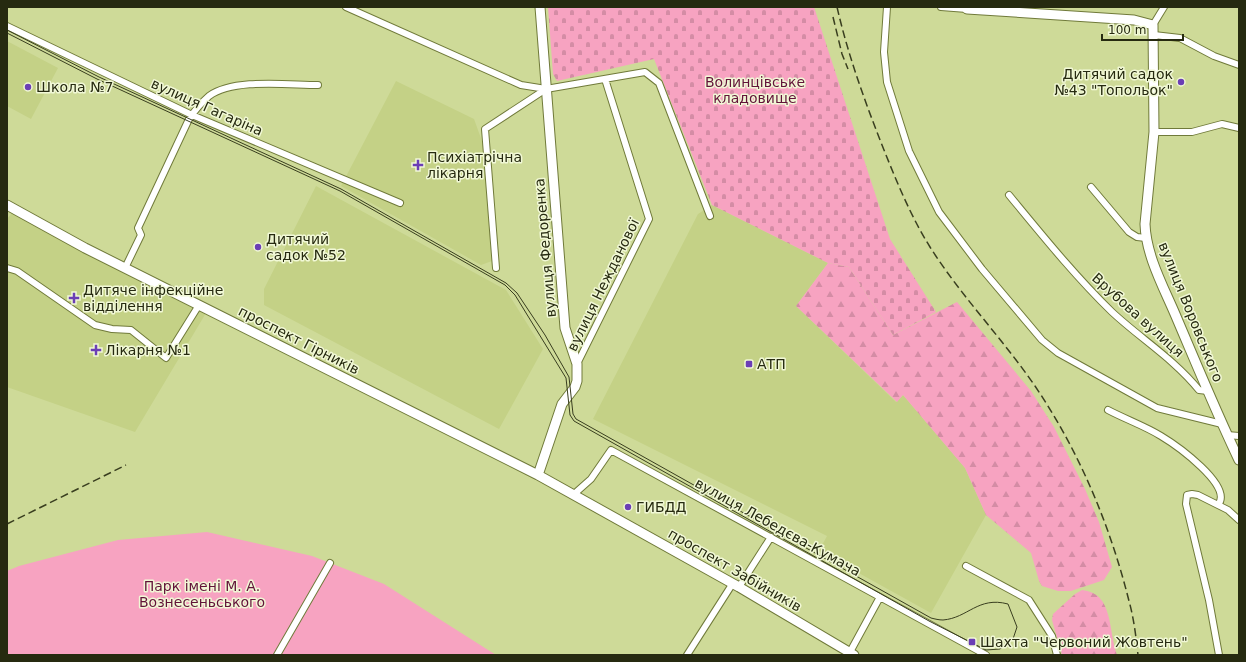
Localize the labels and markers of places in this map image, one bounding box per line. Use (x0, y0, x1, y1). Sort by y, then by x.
place label: Дитячий садок №43 "Топольок" (1054, 66, 1173, 98)
marker: Дитячий садок №43 "Топольок" (1176, 77, 1186, 87)
place label: Школа №7 (36, 79, 113, 95)
marker: Школа №7 (23, 82, 33, 92)
place label: Психіатрічна лікарня (427, 149, 522, 181)
marker: Психіатрічна лікарня (412, 159, 424, 171)
place label: Дитячий садок №52 (266, 231, 346, 263)
marker: Дитячий садок №52 (253, 242, 263, 252)
place label: Дитяче інфекційне відділення (83, 282, 223, 314)
marker: Дитяче інфекційне відділення (68, 292, 80, 304)
place label: Лікарня №1 (105, 342, 191, 358)
marker: Лікарня №1 (90, 344, 102, 356)
place label: АТП (757, 356, 786, 372)
marker: АТП (744, 359, 754, 369)
place label: ГИБДД (636, 499, 687, 515)
marker: ГИБДД (623, 502, 633, 512)
place label: Шахта "Червоний Жовтень" (980, 634, 1188, 650)
marker: Шахта "Червоний Жовтень" (967, 637, 977, 647)

